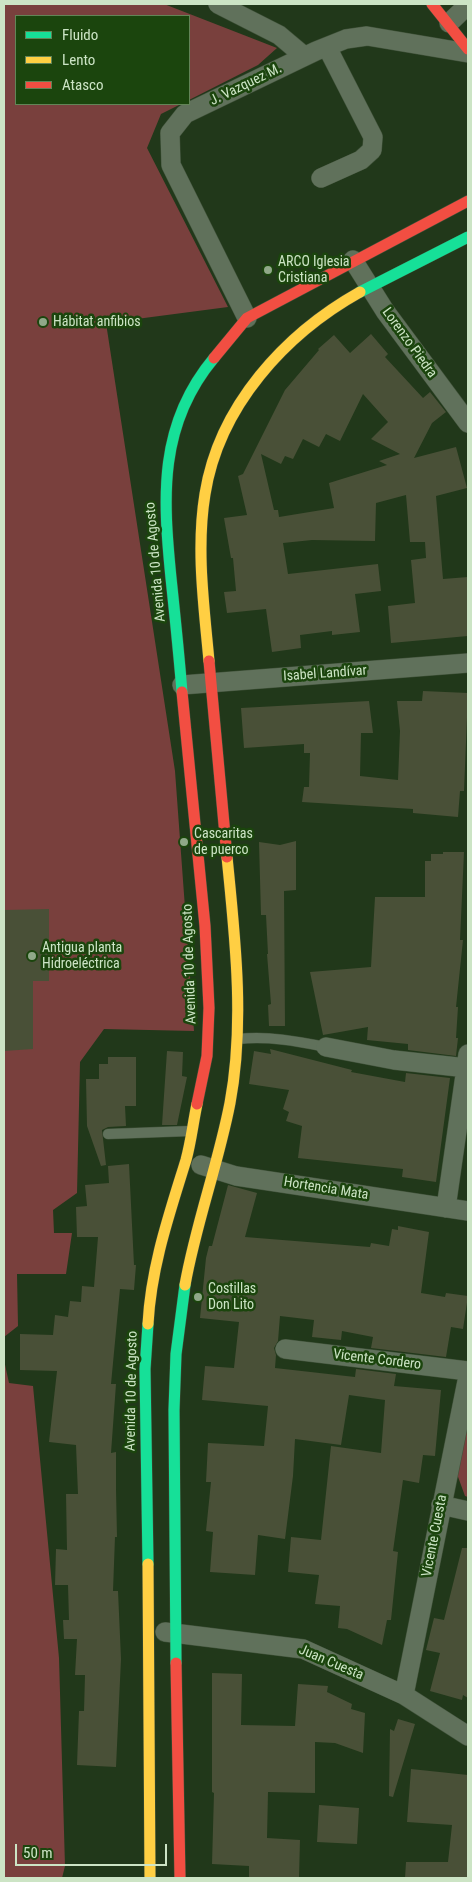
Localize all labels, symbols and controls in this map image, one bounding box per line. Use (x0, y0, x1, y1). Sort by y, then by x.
legend (15, 15, 190, 105)
text: Fluido (62, 26, 98, 44)
text: Lento (62, 51, 95, 69)
street label: J. Vazquez M. (207, 60, 285, 110)
text: Atasco (62, 76, 103, 94)
place label: ARCO Iglesia Cristiana (278, 254, 350, 286)
marker: ARCO Iglesia Cristiana (262, 264, 274, 276)
street label: Lorenzo Piedra (378, 305, 440, 381)
place label: Hábitat anfibios (53, 314, 141, 330)
marker: Hábitat anfibios (37, 316, 49, 328)
street label: Avenida 10 de Agosto (142, 501, 170, 623)
street label: Isabel Landívar (283, 663, 367, 685)
place label: Cascaritas de puerco (194, 826, 253, 859)
marker: Cascaritas de puerco (178, 836, 190, 848)
street label: Avenida 10 de Agosto (180, 904, 200, 1024)
place label: Antigua planta Hidroeléctrica (42, 940, 122, 972)
marker: Antigua planta Hidroeléctrica (26, 950, 38, 962)
street label: Hortencia Mata (282, 1174, 370, 1204)
place label: Costillas Don Lito (208, 1281, 256, 1314)
marker: Costillas Don Lito (192, 1291, 204, 1303)
street label: Avenida 10 de Agosto (123, 1331, 141, 1451)
street label: Vicente Cordero (332, 1346, 422, 1374)
street label: Vicente Cuesta (419, 1494, 451, 1578)
street label: Juan Cuesta (296, 1642, 366, 1684)
scale bar (18, 1834, 170, 1866)
text: 50 m (23, 1844, 53, 1862)

